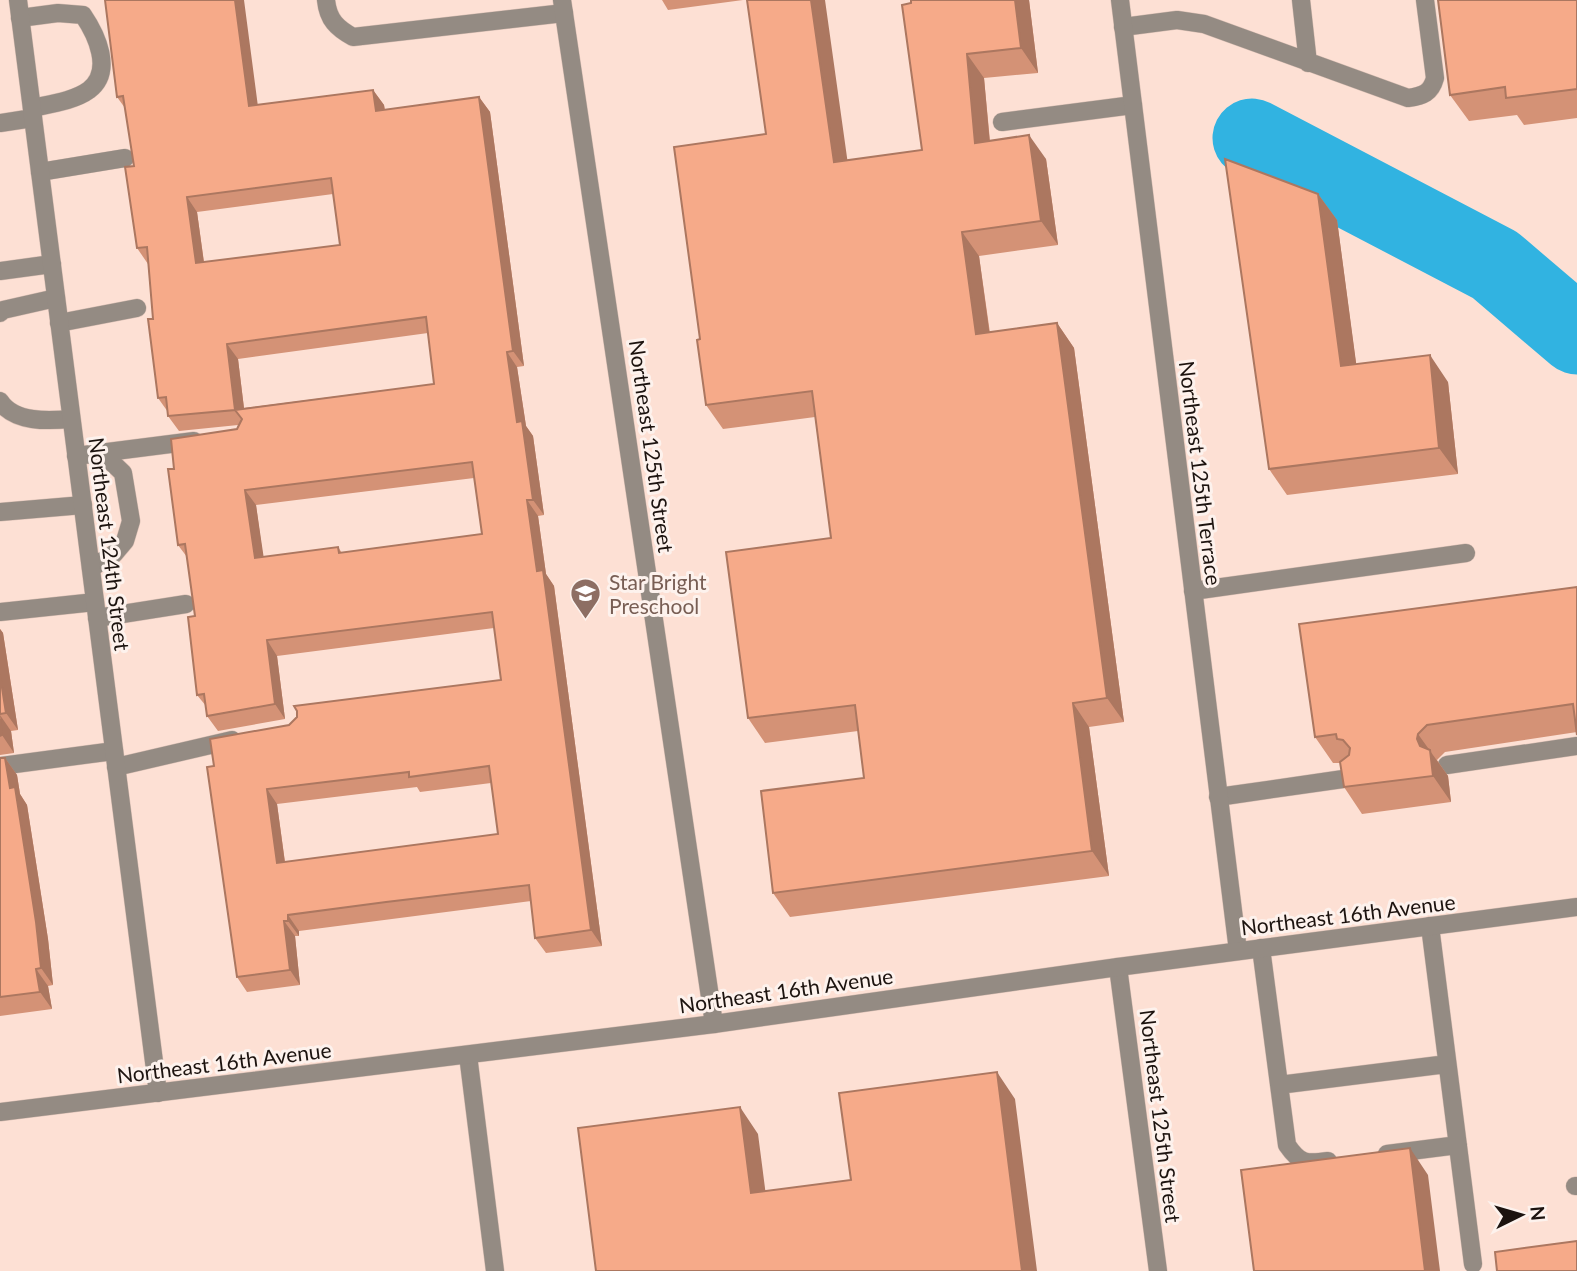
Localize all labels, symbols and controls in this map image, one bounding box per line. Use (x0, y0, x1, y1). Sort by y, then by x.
street label: Northeast 125th Street (625, 338, 679, 554)
street label: Northeast 125th Terrace (1175, 359, 1227, 587)
street label: Northeast 124th Street (85, 436, 136, 652)
place label: Star Bright Preschool (609, 569, 707, 618)
school or university icon: Star Bright Preschool (569, 576, 603, 620)
street label: Northeast 16th Avenue (1239, 888, 1457, 940)
street label: Northeast 16th Avenue (677, 963, 895, 1017)
street label: Northeast 125th Street (1136, 1008, 1187, 1224)
street label: Northeast 16th Avenue (115, 1036, 333, 1088)
north arrow (1486, 1180, 1556, 1250)
text: N (1526, 1205, 1551, 1222)

